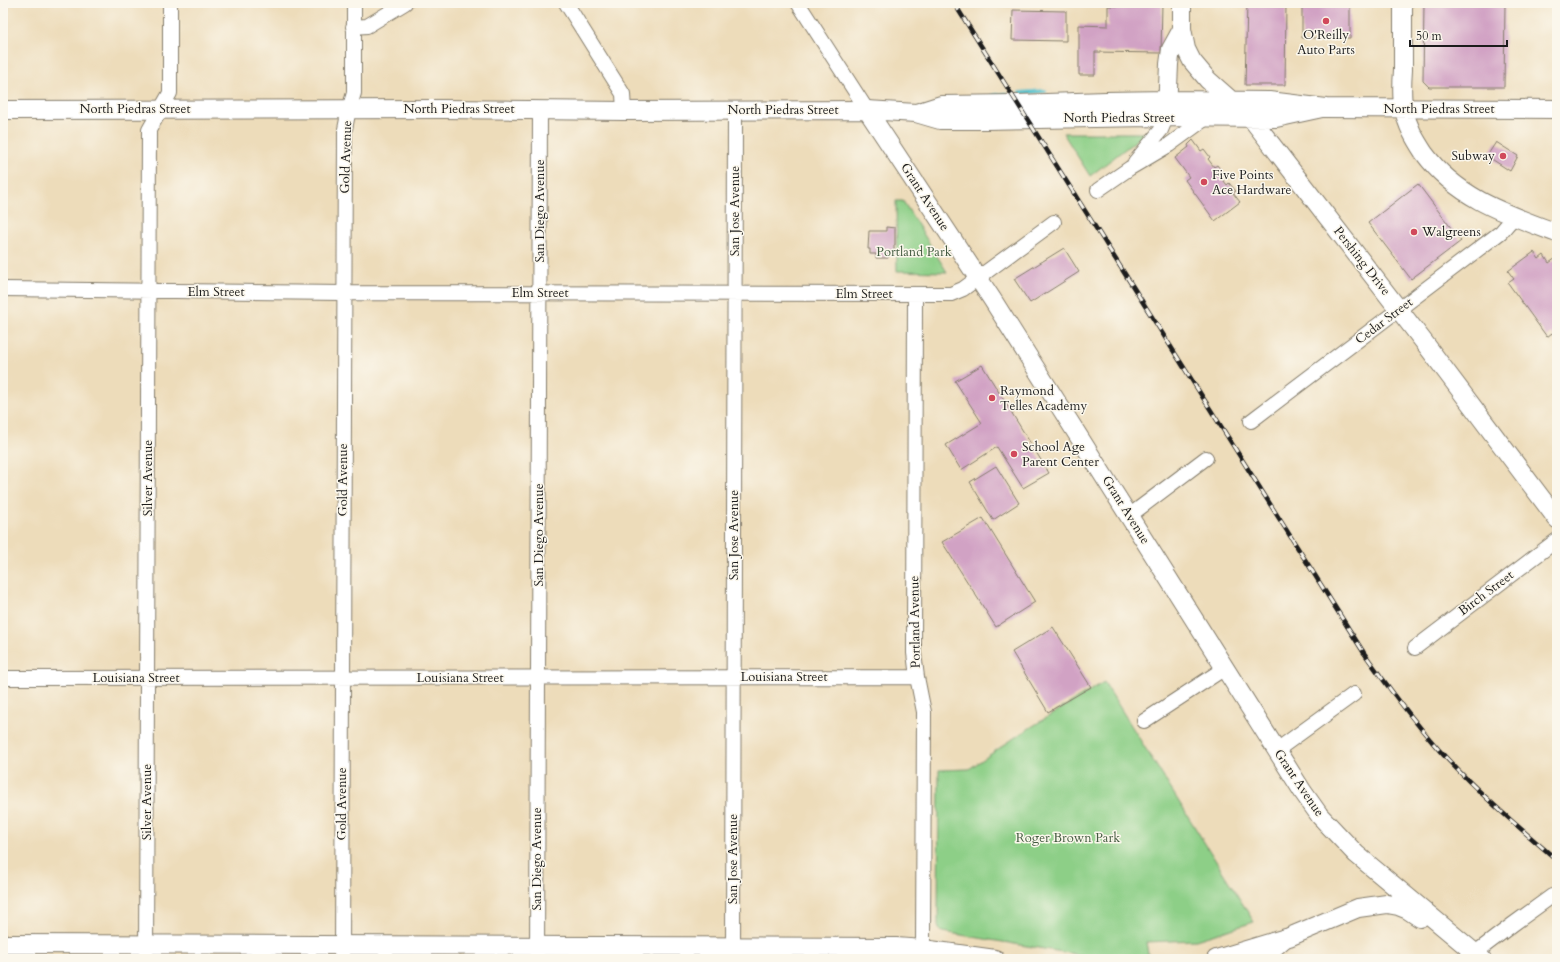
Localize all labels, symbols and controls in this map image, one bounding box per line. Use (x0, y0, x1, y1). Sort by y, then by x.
marker: O'Reilly Auto Parts (1321, 16, 1331, 26)
scale bar (1410, 22, 1507, 48)
place label: O'Reilly Auto Parts (1297, 26, 1355, 59)
text: 50 m (1416, 28, 1443, 44)
street label: North Piedras Street (79, 100, 191, 118)
street label: North Piedras Street (403, 100, 515, 118)
street label: North Piedras Street (1383, 100, 1495, 118)
street label: North Piedras Street (727, 101, 839, 119)
street label: North Piedras Street (1063, 109, 1175, 127)
street label: Gold Avenue (336, 120, 356, 194)
place label: Subway (1451, 147, 1495, 165)
marker: Subway (1498, 151, 1508, 161)
street label: San Diego Avenue (531, 159, 549, 263)
street label: Grant Avenue (896, 159, 954, 235)
street label: San Jose Avenue (726, 166, 744, 256)
place label: Five Points Ace Hardware (1212, 166, 1291, 199)
marker: Five Points Ace Hardware (1199, 177, 1209, 187)
street label: Pershing Drive (1329, 223, 1395, 299)
place label: Walgreens (1421, 223, 1481, 241)
marker: Walgreens (1409, 227, 1419, 237)
park label: Portland Park (876, 243, 952, 261)
street label: Elm Street (187, 283, 245, 301)
street label: Elm Street (511, 284, 569, 302)
street label: Elm Street (835, 285, 893, 303)
street label: Cedar Street (1351, 293, 1417, 349)
place label: Raymond Telles Academy (1000, 382, 1087, 415)
marker: Raymond Telles Academy (987, 393, 997, 403)
place label: School Age Parent Center (1022, 438, 1099, 471)
street label: Silver Avenue (139, 440, 157, 516)
street label: Gold Avenue (334, 443, 352, 517)
marker: School Age Parent Center (1009, 449, 1019, 459)
street label: Grant Avenue (1098, 472, 1154, 548)
street label: San Diego Avenue (530, 483, 548, 587)
street label: San Jose Avenue (725, 490, 743, 580)
street label: Birch Street (1455, 566, 1517, 620)
street label: Portland Avenue (905, 576, 925, 668)
street label: Louisiana Street (740, 668, 828, 686)
street label: Louisiana Street (92, 669, 180, 687)
street label: Louisiana Street (416, 669, 504, 687)
street label: Grant Avenue (1270, 746, 1328, 820)
street label: Silver Avenue (138, 764, 156, 840)
street label: Gold Avenue (333, 767, 351, 841)
street label: San Diego Avenue (528, 807, 546, 911)
street label: San Jose Avenue (724, 814, 742, 904)
park label: Roger Brown Park (1016, 829, 1120, 847)

